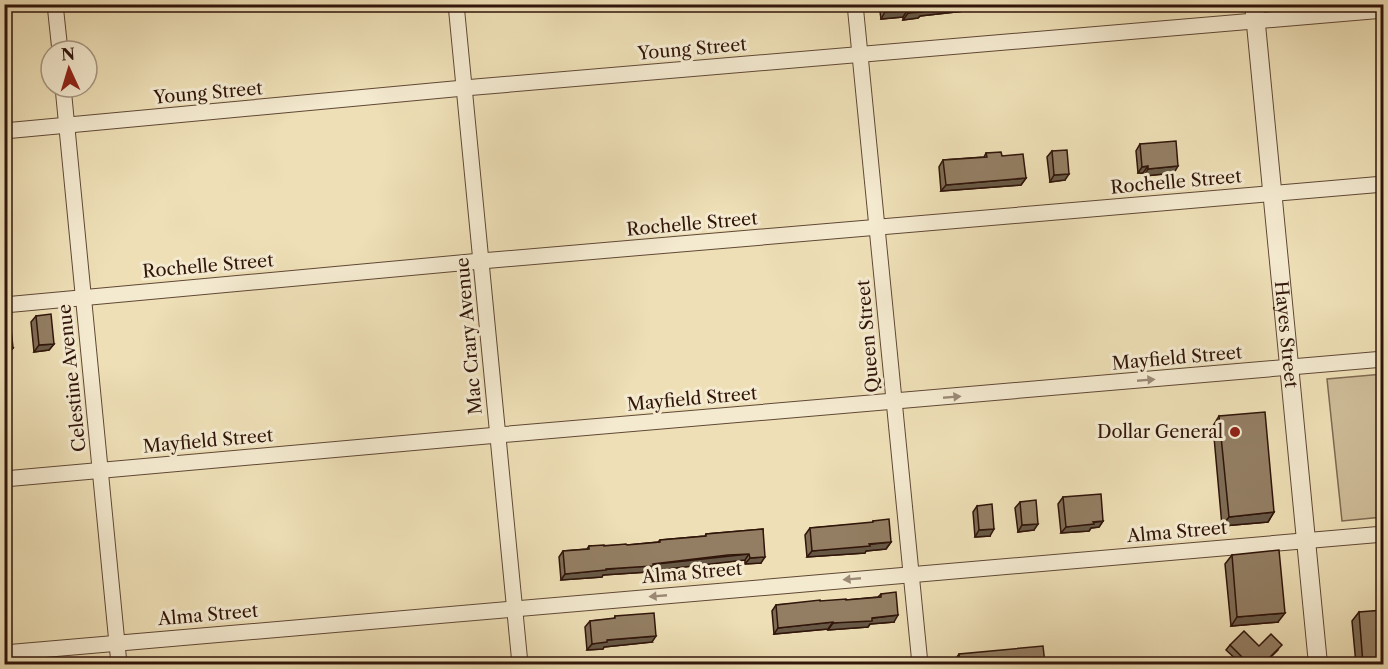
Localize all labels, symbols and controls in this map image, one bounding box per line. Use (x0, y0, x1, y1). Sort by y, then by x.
street label: Young Street (636, 33, 748, 65)
north arrow (39, 39, 99, 99)
text: N (60, 44, 76, 64)
street label: Young Street (152, 77, 264, 109)
street label: Rochelle Street (1110, 165, 1243, 199)
street label: Rochelle Street (626, 207, 759, 241)
street label: Rochelle Street (142, 249, 275, 283)
street label: Mac Crary Avenue (451, 256, 487, 416)
street label: Queen Street (852, 278, 884, 393)
street label: Hayes Street (1270, 280, 1302, 390)
street label: Celestine Avenue (53, 303, 91, 453)
street label: Mayfield Street (1111, 341, 1244, 375)
one-way arrow (1137, 375, 1156, 385)
street label: Mayfield Street (626, 382, 759, 416)
one-way arrow (942, 392, 961, 402)
place label: Dollar General (1097, 421, 1223, 443)
street label: Mayfield Street (142, 424, 275, 458)
marker: Dollar General (1228, 425, 1242, 439)
street label: Alma Street (1125, 517, 1229, 547)
street label: Alma Street (640, 558, 744, 588)
one-way arrow (843, 574, 862, 584)
one-way arrow (648, 591, 667, 601)
street label: Alma Street (156, 600, 260, 630)

